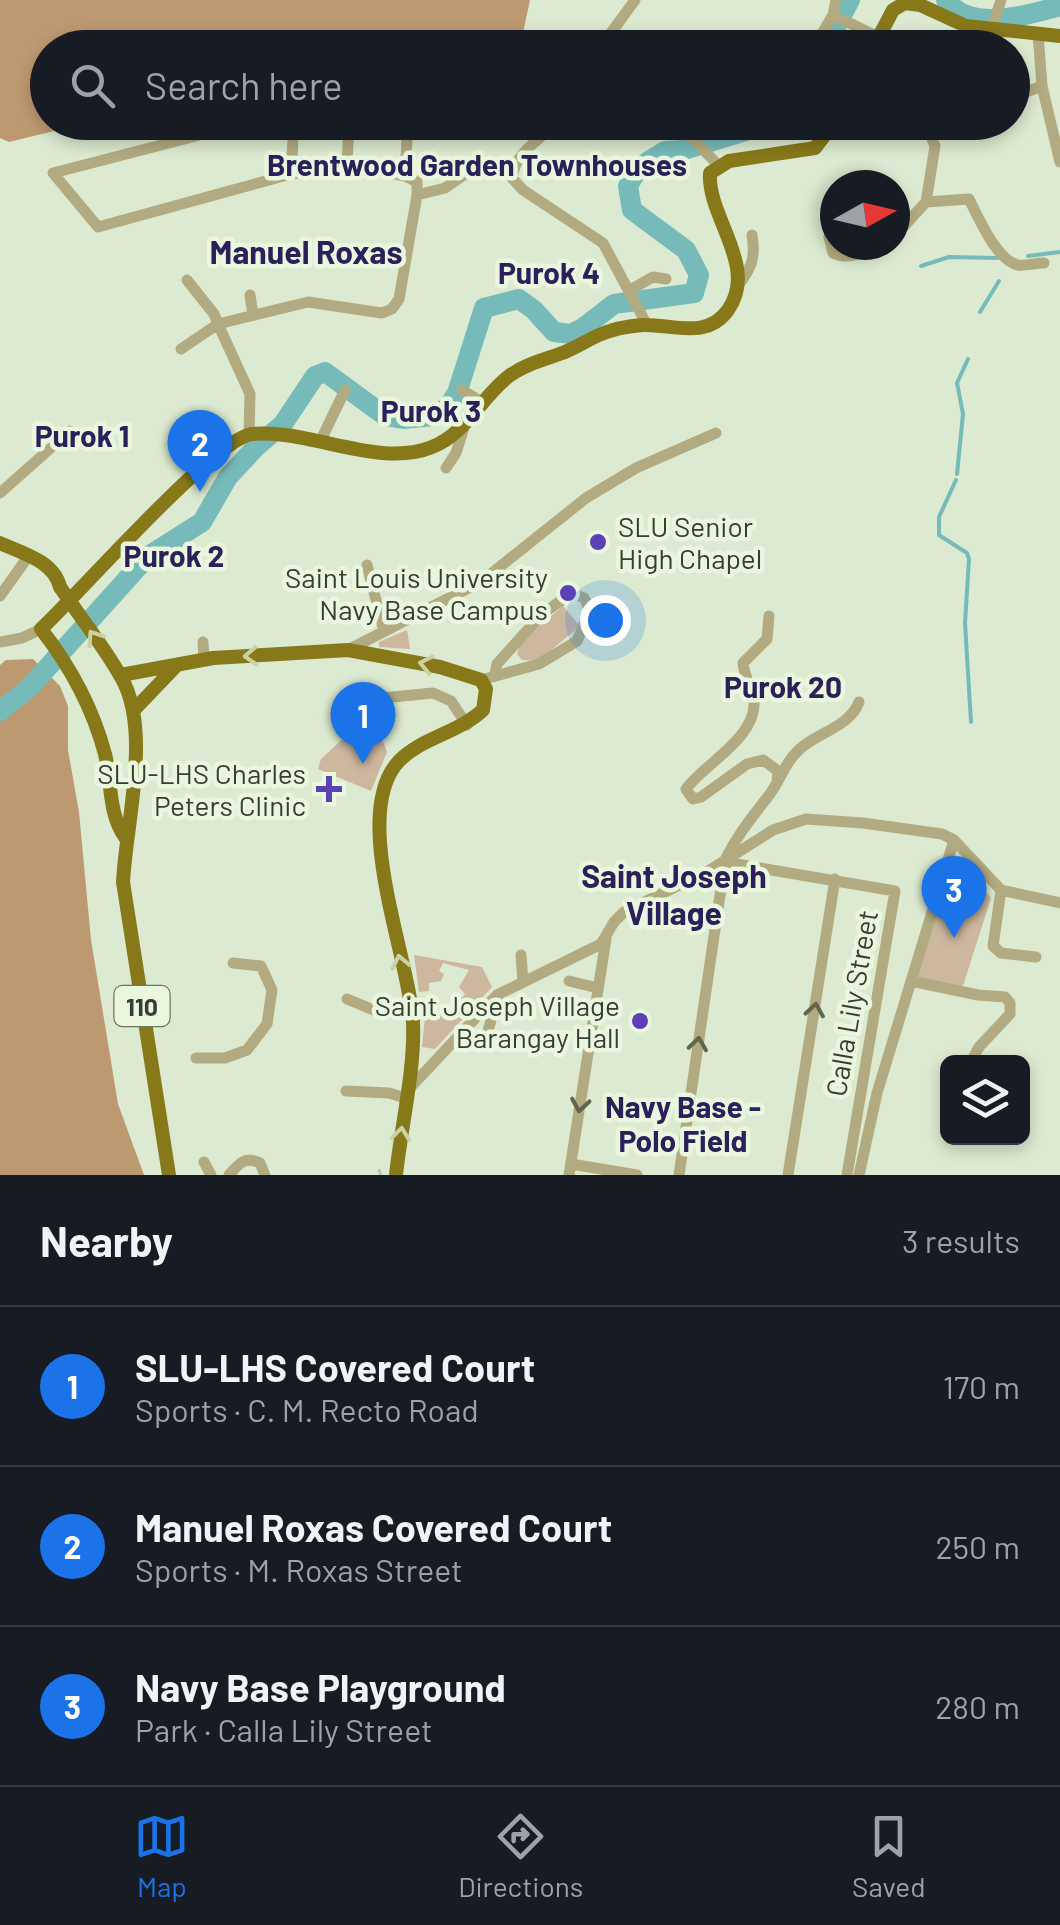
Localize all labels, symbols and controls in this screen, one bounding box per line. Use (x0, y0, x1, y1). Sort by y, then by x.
search box (30, 30, 1030, 140)
icon: search (65, 58, 120, 113)
text: Search here (145, 62, 343, 108)
district label: Brentwood Garden Townhouses (267, 146, 687, 182)
north arrow (820, 170, 910, 260)
district label: Manuel Roxas (210, 232, 402, 270)
district label: Purok 4 (498, 254, 600, 290)
district label: Purok 3 (381, 392, 481, 428)
pin: 2 (168, 410, 232, 492)
district label: Purok 1 (35, 417, 129, 453)
place label: SLU Senior High Chapel (618, 509, 762, 575)
marker: SLU Senior High Chapel (587, 531, 609, 553)
district label: Purok 2 (124, 537, 224, 573)
place label: Saint Louis University Navy Base Campus (285, 560, 548, 626)
marker: Saint Louis University Navy Base Campus (557, 582, 579, 604)
your location (580, 595, 631, 646)
one-way arrow (88, 629, 106, 648)
one-way arrow (242, 645, 258, 666)
one-way arrow (418, 655, 435, 676)
district label: Purok 20 (724, 668, 842, 704)
pin: 1 (330, 682, 396, 764)
place label: SLU-LHS Charles Peters Clinic (97, 756, 306, 822)
marker: SLU-LHS Charles Peters Clinic (316, 776, 342, 802)
district label: Saint Joseph Village (581, 856, 767, 931)
pin: 3 (922, 856, 986, 938)
street label: Calla Lily Street (818, 907, 884, 1099)
one-way arrow (391, 953, 412, 970)
road number: 110 (114, 986, 170, 1026)
place label: Saint Joseph Village Barangay Hall (375, 988, 620, 1054)
one-way arrow (803, 1001, 824, 1018)
marker: Saint Joseph Village Barangay Hall (629, 1010, 651, 1032)
one-way arrow (686, 1036, 707, 1052)
map controls (940, 1055, 1030, 1145)
button: layers (940, 1055, 1030, 1145)
district label: Navy Base - Polo Field (605, 1088, 761, 1158)
one-way arrow (570, 1096, 591, 1113)
one-way arrow (389, 1125, 410, 1142)
text: Nearby (40, 1215, 173, 1265)
text: 3 results (902, 1221, 1020, 1259)
text: SLU-LHS Covered Court (135, 1344, 535, 1390)
text: 1 (67, 1367, 78, 1405)
text: 170 m (943, 1367, 1020, 1405)
text: Sports · C. M. Recto Road (135, 1390, 479, 1428)
text: Manuel Roxas Covered Court (135, 1504, 612, 1550)
text: 2 (64, 1527, 81, 1565)
text: 250 m (935, 1527, 1020, 1565)
text: Sports · M. Roxas Street (135, 1550, 463, 1588)
text: Navy Base Playground (135, 1664, 506, 1710)
text: 3 (64, 1687, 81, 1725)
text: 280 m (935, 1687, 1020, 1725)
text: Park · Calla Lily Street (135, 1710, 433, 1748)
tab: Map (134, 1809, 189, 1903)
tab: Directions (458, 1809, 583, 1903)
tab: Saved (852, 1809, 926, 1903)

